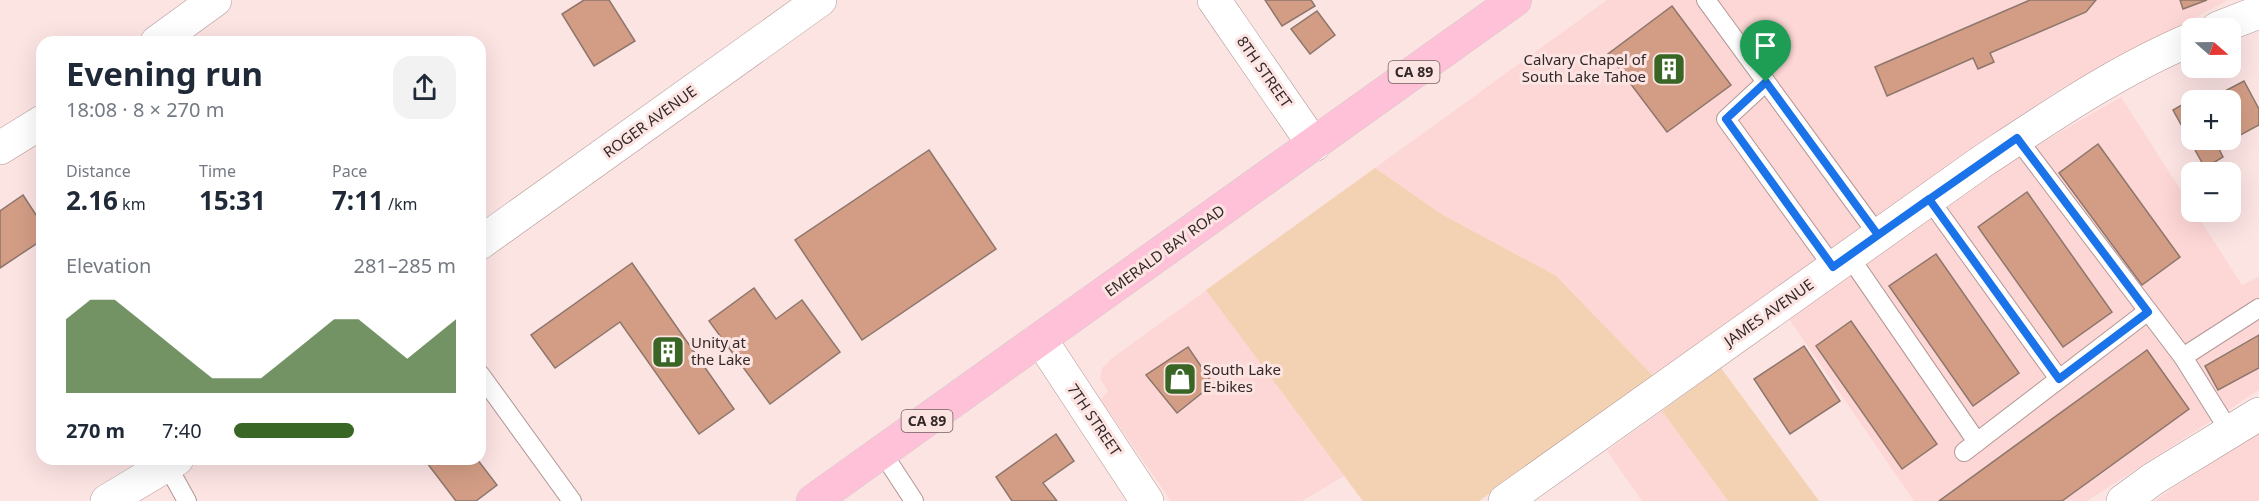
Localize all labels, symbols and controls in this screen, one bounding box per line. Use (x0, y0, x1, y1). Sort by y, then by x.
north arrow (2181, 18, 2241, 78)
map controls (2181, 18, 2241, 222)
pin (1740, 20, 1791, 82)
icon: arrive (1749, 29, 1782, 62)
street label: 8TH STREET (1233, 32, 1297, 112)
place label: Calvary Chapel of South Lake Tahoe (1522, 49, 1647, 86)
text: Evening run (66, 51, 263, 96)
building icon: Calvary Chapel of South Lake Tahoe (1651, 51, 1687, 87)
button: share (393, 56, 456, 119)
road number: CA 89 (1388, 61, 1440, 83)
street label: ROGER AVENUE (599, 81, 700, 162)
button: + (2181, 90, 2241, 150)
text: 18:08 · 8 × 270 m (66, 96, 224, 123)
text: Distance (66, 160, 131, 182)
text: Time (199, 160, 236, 182)
text: Pace (332, 160, 367, 182)
button: − (2181, 162, 2241, 222)
text: 2.16 (66, 182, 118, 218)
text: 15:31 (199, 182, 266, 218)
text: 7:11 (332, 182, 384, 218)
text: km (118, 193, 146, 215)
text: /km (384, 193, 418, 215)
street label: EMERALD BAY ROAD (1100, 200, 1229, 301)
text: Elevation (66, 252, 151, 279)
text: 281–285 m (353, 252, 456, 279)
street label: JAMES AVENUE (1718, 274, 1817, 352)
place label: Unity at the Lake (691, 332, 751, 369)
building icon: Unity at the Lake (650, 334, 686, 370)
place label: South Lake E-bikes (1203, 359, 1281, 396)
shop icon: South Lake E-bikes (1162, 361, 1198, 397)
street label: 7TH STREET (1063, 379, 1127, 460)
road number: CA 89 (902, 410, 952, 432)
text: 270 m (66, 417, 125, 444)
text: 7:40 (162, 417, 202, 444)

